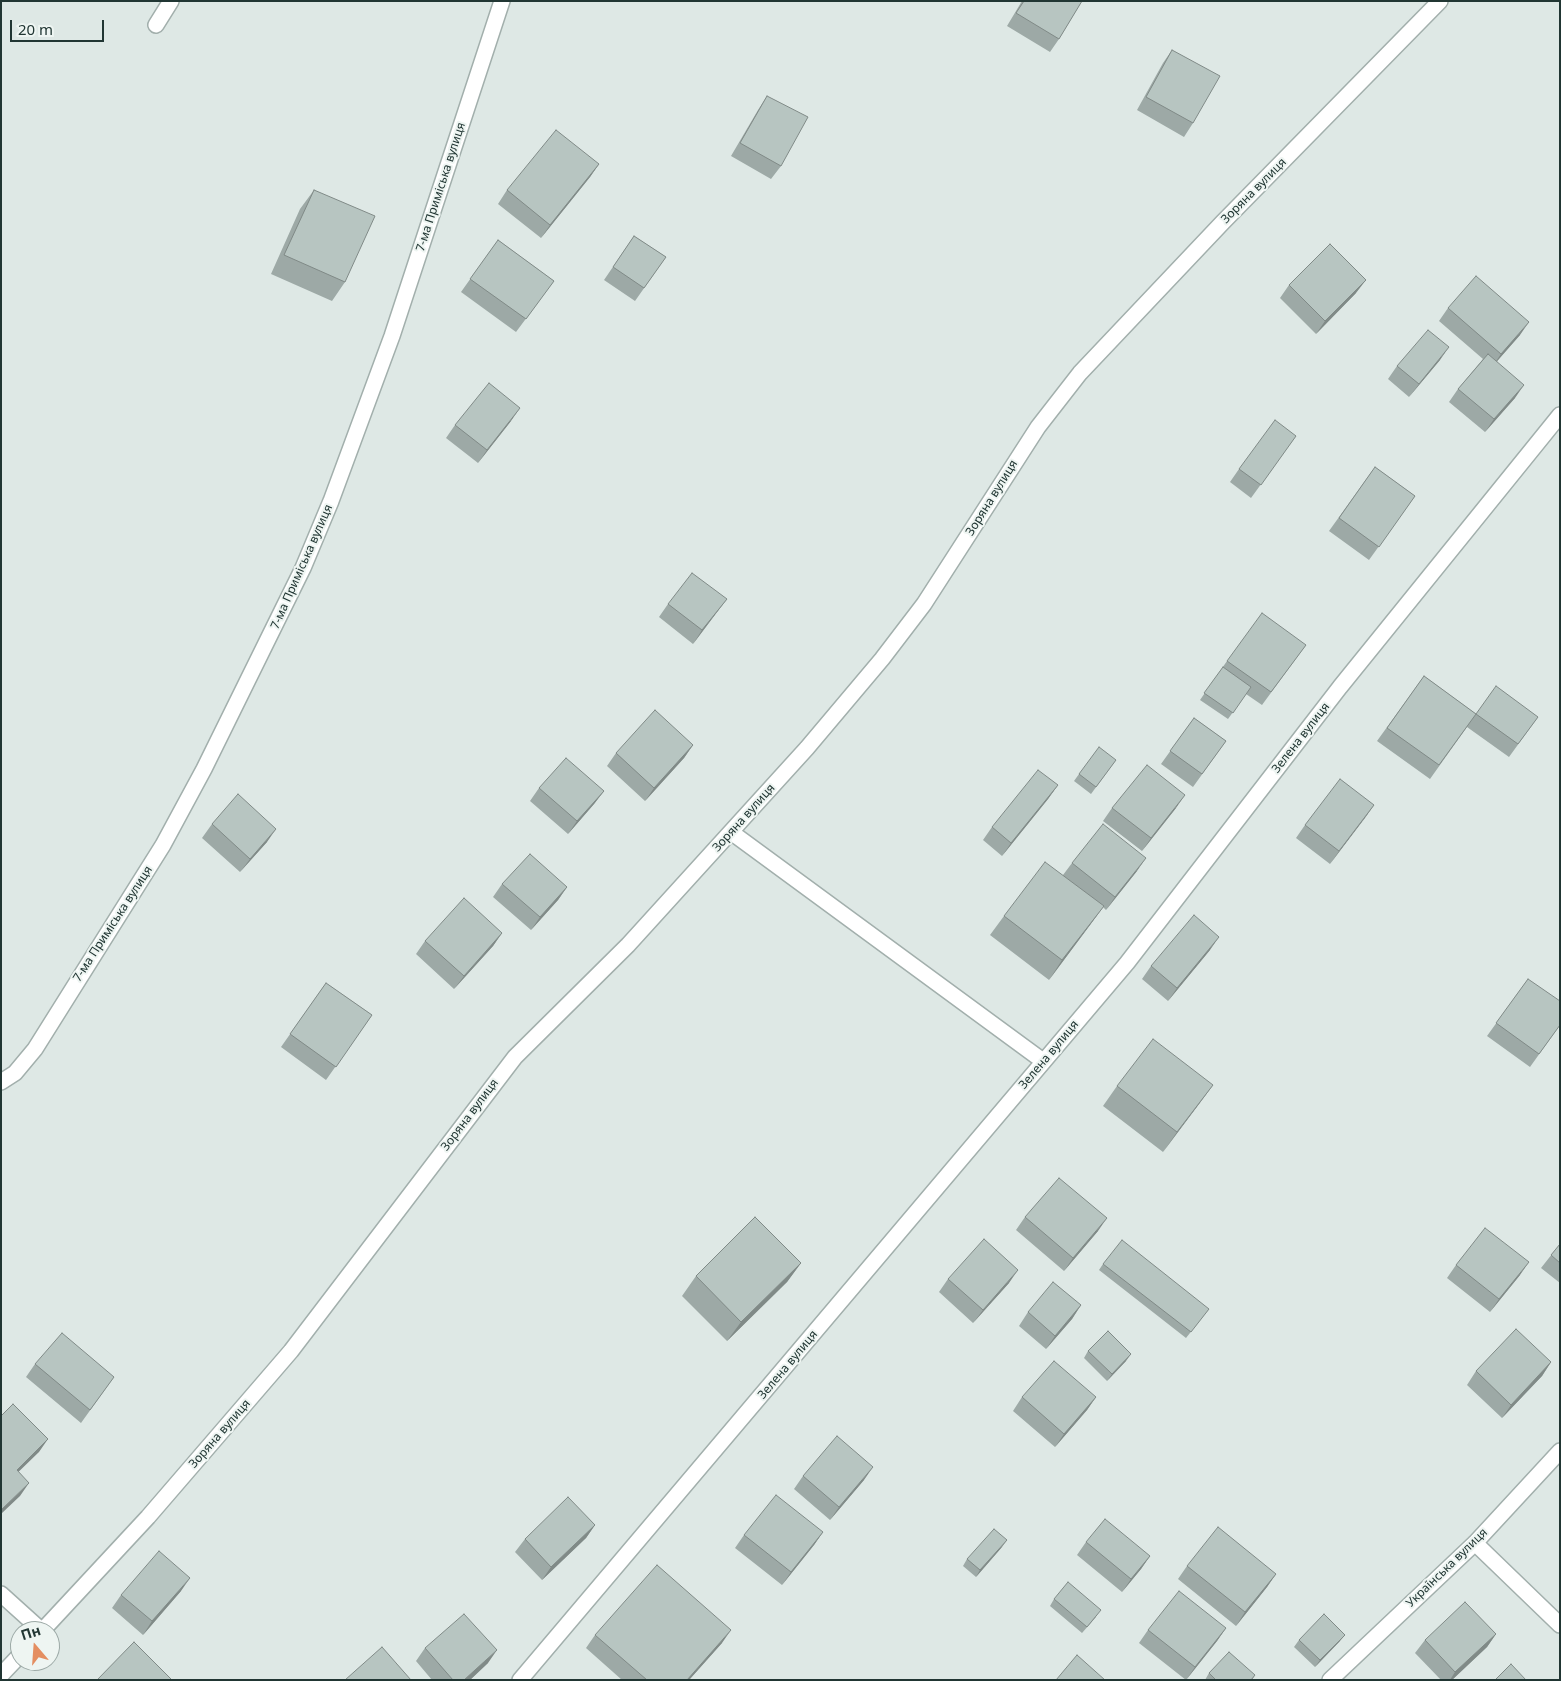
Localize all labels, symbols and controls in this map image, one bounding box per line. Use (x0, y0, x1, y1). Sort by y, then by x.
scale bar (12, 10, 106, 42)
text: 20 m (18, 19, 53, 39)
street label: 7-ма Приміська вулиця (413, 121, 469, 253)
street label: Зоряна вулиця (1218, 155, 1290, 227)
street label: Зоряна вулиця (963, 458, 1021, 538)
street label: 7-ма Приміська вулиця (268, 502, 336, 632)
street label: Зелена вулиця (1269, 700, 1333, 776)
street label: Зоряна вулиця (710, 781, 778, 855)
street label: 7-ма Приміська вулиця (70, 864, 156, 984)
street label: Зелена вулиця (1016, 1018, 1082, 1092)
street label: Зоряна вулиця (438, 1076, 502, 1154)
street label: Зелена вулиця (755, 1328, 821, 1402)
street label: Зоряна вулиця (186, 1397, 254, 1471)
street label: Українська вулиця (1403, 1526, 1491, 1610)
text: Пн (18, 1620, 43, 1644)
north arrow (10, 1621, 60, 1671)

